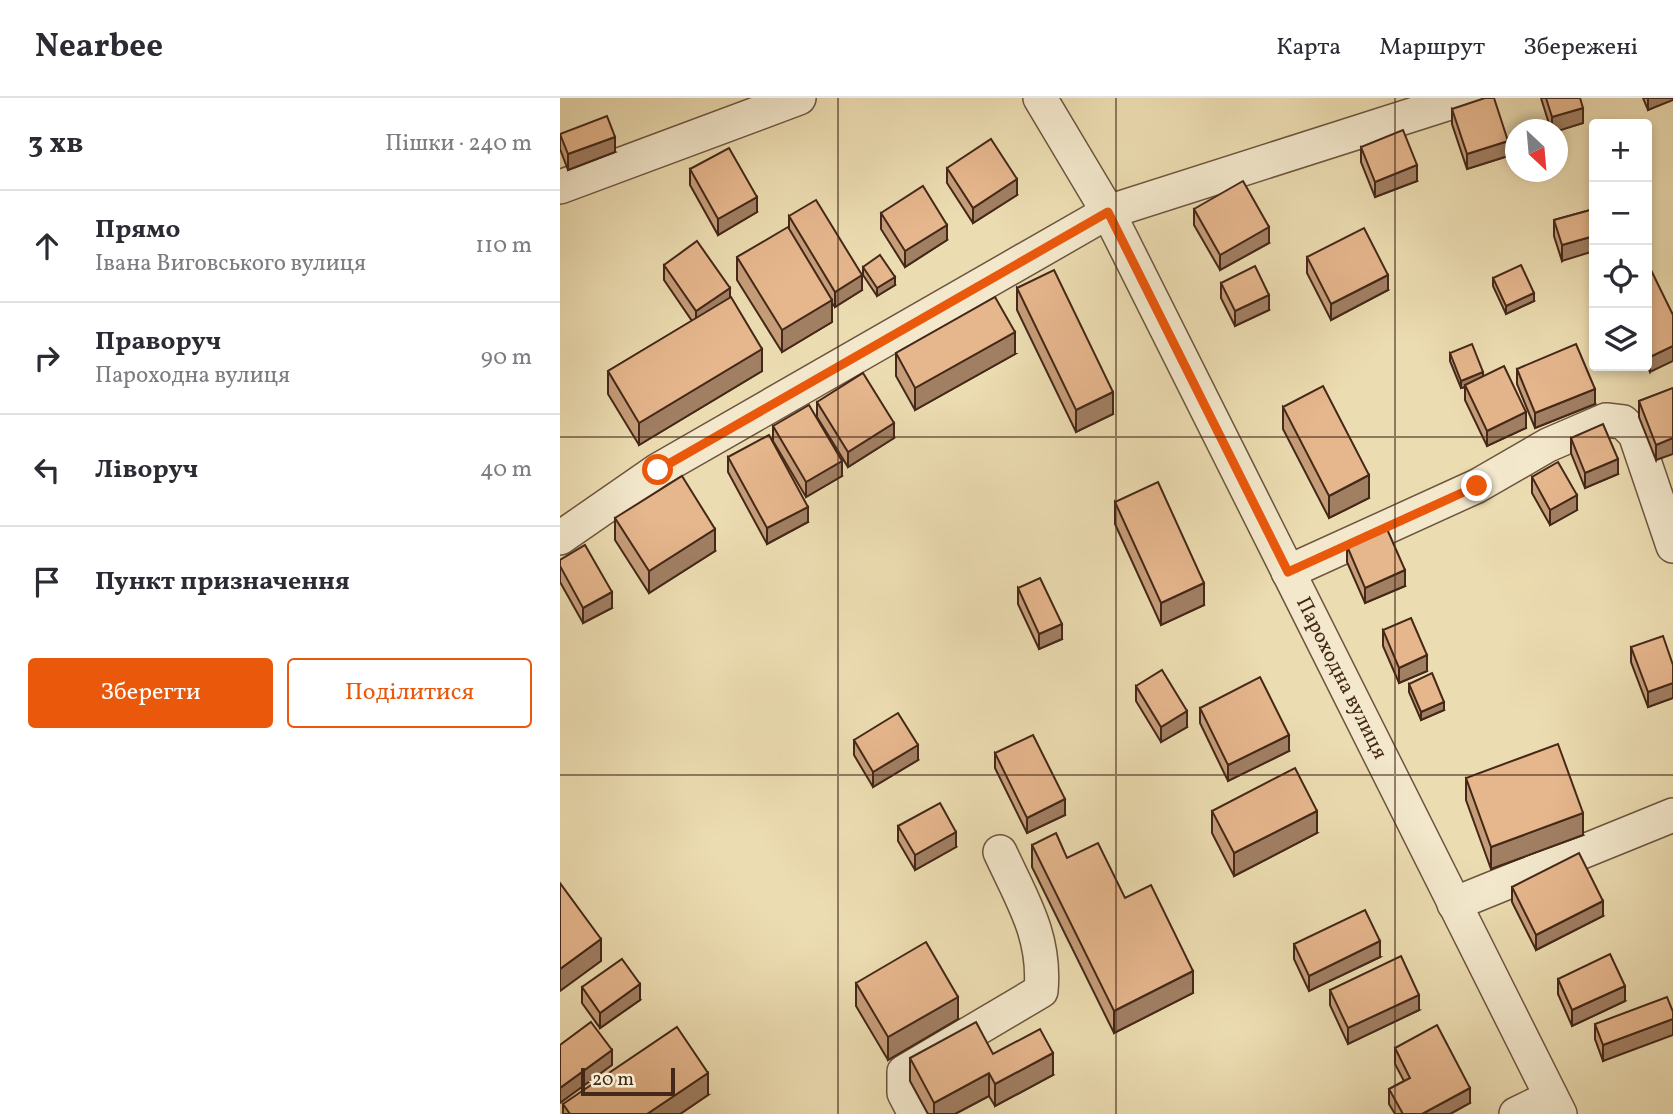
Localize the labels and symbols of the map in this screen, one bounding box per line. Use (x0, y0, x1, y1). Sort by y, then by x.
north arrow (1505, 119, 1568, 182)
route start (642, 454, 673, 485)
route end (1461, 470, 1492, 501)
street label: Пароходна вулиця (1289, 592, 1394, 764)
scale bar (581, 1065, 676, 1097)

